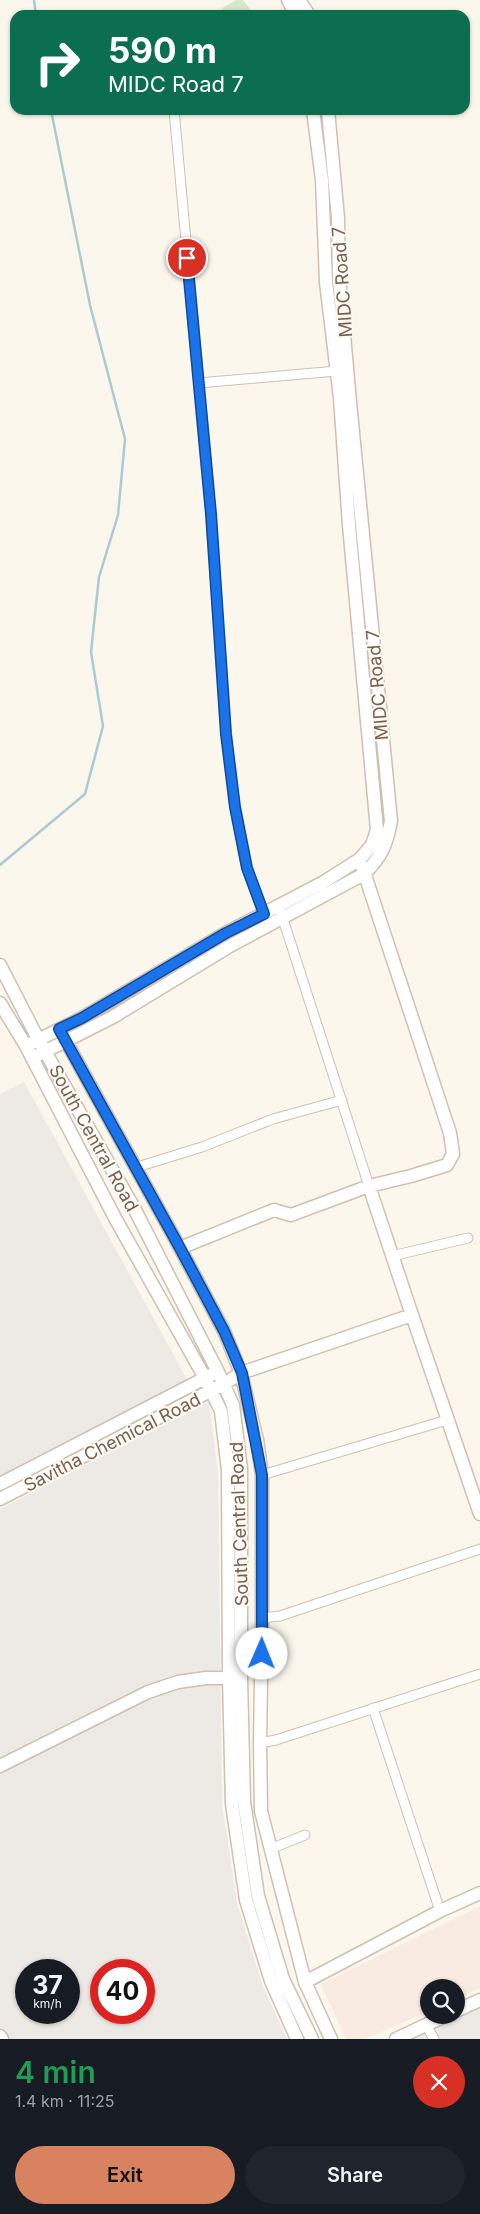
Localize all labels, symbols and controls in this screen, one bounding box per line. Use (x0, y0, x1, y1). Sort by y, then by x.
text: 590 m (108, 29, 217, 71)
icon: right (25, 30, 90, 95)
text: MIDC Road 7 (108, 71, 244, 97)
street label: MIDC Road 7 (328, 226, 356, 338)
pin (166, 237, 208, 279)
icon: arrive (173, 244, 201, 272)
street label: MIDC Road 7 (362, 629, 392, 741)
street label: South Central Road (45, 1061, 143, 1215)
street label: Savitha Chemical Road (20, 1388, 204, 1496)
street label: South Central Road (226, 1441, 252, 1607)
position arrow (235, 1627, 287, 1679)
speed limit sign: 40 (90, 1959, 155, 2024)
text: 37 (32, 1970, 63, 2000)
map controls (420, 1979, 465, 2024)
button: search (420, 1979, 465, 2024)
text: km/h (33, 1996, 62, 2011)
text: 4 min (15, 2054, 96, 2090)
button: close (413, 2056, 465, 2108)
text: 1.4 km · 11:25 (15, 2091, 114, 2111)
button: Exit (15, 2146, 235, 2204)
button: Share (245, 2146, 465, 2204)

